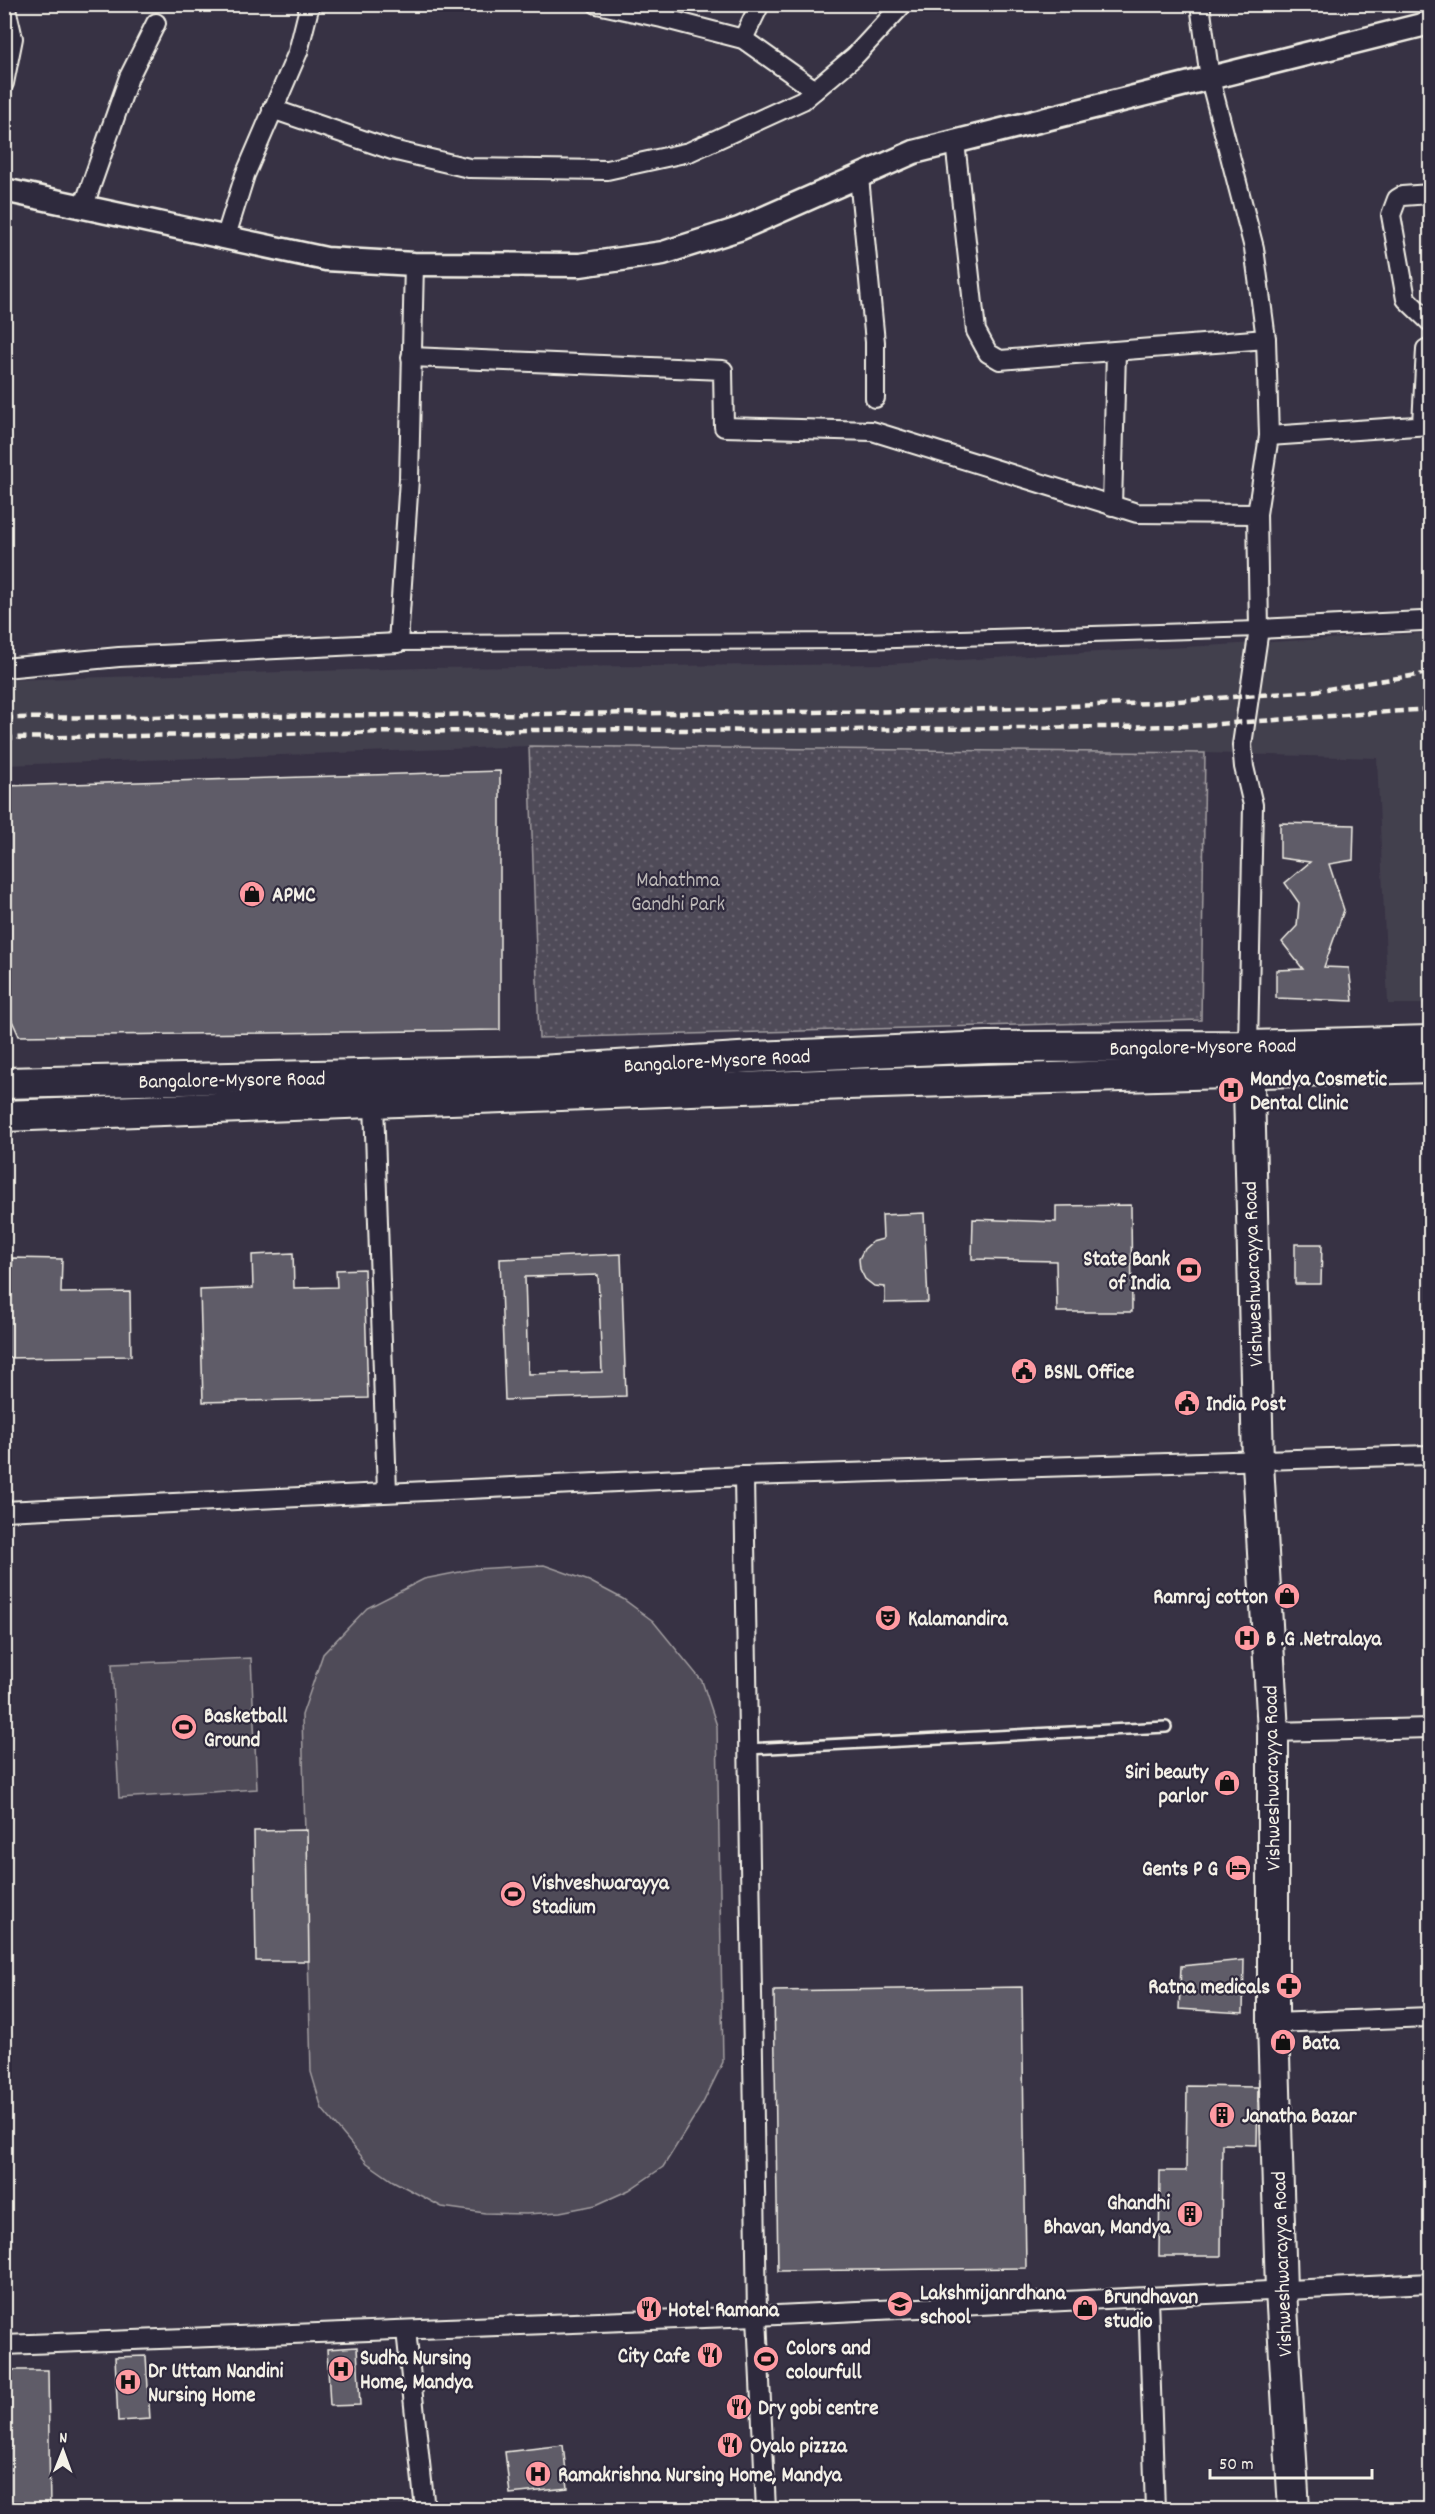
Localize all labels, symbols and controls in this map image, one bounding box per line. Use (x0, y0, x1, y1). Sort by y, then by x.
park label: Mahathma Gandhi Park (631, 867, 725, 921)
shop icon: APMC (237, 879, 267, 909)
place label: APMC (272, 882, 316, 912)
street label: Bangalore-Mysore Road (1109, 1032, 1297, 1066)
street label: Bangalore-Mysore Road (623, 1043, 811, 1083)
street label: Bangalore-Mysore Road (138, 1065, 326, 1099)
place label: Mandya Cosmetic Dental Clinic (1250, 1066, 1388, 1120)
hospital icon: Mandya Cosmetic Dental Clinic (1216, 1075, 1246, 1105)
street label: Vishweshwarayya Road (1237, 1181, 1273, 1367)
place label: State Bank of India (1083, 1246, 1171, 1300)
bank icon: State Bank of India (1174, 1255, 1204, 1285)
public building icon: BSNL Office (1009, 1356, 1039, 1386)
place label: BSNL Office (1044, 1359, 1134, 1389)
public building icon: India Post (1172, 1388, 1202, 1418)
place label: India Post (1206, 1391, 1286, 1421)
shop icon: Ramraj cotton (1272, 1581, 1302, 1611)
place label: Ramraj cotton (1153, 1584, 1268, 1614)
theatre icon: Kalamandira (873, 1603, 903, 1633)
place label: Kalamandira (908, 1606, 1009, 1636)
hospital icon: B .G .Netralaya (1232, 1623, 1262, 1653)
place label: B .G .Netralaya (1266, 1626, 1383, 1656)
street label: Vishweshwarayya Road (1257, 1685, 1291, 1871)
place label: Basketball Ground (204, 1703, 288, 1757)
sports icon: Basketball Ground (169, 1712, 199, 1742)
place label: Siri beauty parlor (1125, 1759, 1209, 1813)
shop icon: Siri beauty parlor (1212, 1768, 1242, 1798)
hotel icon: Gents P G (1223, 1853, 1253, 1883)
place label: Gents P G (1142, 1856, 1218, 1886)
place label: Vishveshwarayya Stadium (532, 1870, 670, 1924)
sports icon: Vishveshwarayya Stadium (498, 1879, 528, 1909)
pharmacy icon: Ratna medicals (1274, 1971, 1304, 2001)
place label: Ratna medicals (1148, 1974, 1270, 2004)
shop icon: Bata (1268, 2027, 1298, 2057)
place label: Bata (1302, 2030, 1341, 2060)
building icon: Janatha Bazar (1207, 2100, 1237, 2130)
place label: Janatha Bazar (1242, 2103, 1358, 2133)
street label: Vishweshwarayya Road (1266, 2171, 1302, 2357)
place label: Ghandhi Bhavan, Mandya (1043, 2190, 1171, 2244)
building icon: Ghandhi Bhavan, Mandya (1175, 2199, 1205, 2229)
place label: Lakshmijanrdhana school (920, 2280, 1067, 2334)
place label: Brundhavan studio (1104, 2284, 1198, 2338)
school or university icon: Lakshmijanrdhana school (885, 2289, 915, 2319)
shop icon: Brundhavan studio (1070, 2293, 1100, 2323)
restaurant icon: Hotel Ramana (634, 2294, 664, 2324)
place label: Hotel Ramana (668, 2297, 780, 2327)
place label: Colors and colourfull (786, 2335, 871, 2389)
restaurant icon: City Cafe (695, 2340, 725, 2370)
place label: City Cafe (618, 2343, 690, 2373)
sports icon: Colors and colourfull (751, 2344, 781, 2374)
place label: Sudha Nursing Home, Mandya (360, 2345, 474, 2399)
hospital icon: Sudha Nursing Home, Mandya (326, 2354, 356, 2384)
place label: Dr Uttam Nandini Nursing Home (148, 2358, 283, 2412)
hospital icon: Dr Uttam Nandini Nursing Home (113, 2367, 143, 2397)
restaurant icon: Dry gobi centre (724, 2392, 754, 2422)
place label: Dry gobi centre (758, 2395, 878, 2425)
north arrow (33, 2421, 93, 2481)
text: N (59, 2427, 67, 2450)
restaurant icon: Oyalo pizzza (715, 2430, 745, 2460)
place label: Oyalo pizzza (750, 2433, 848, 2463)
scale bar (1210, 2442, 1372, 2480)
text: 50 m (1219, 2453, 1254, 2478)
hospital icon: Ramakrishna Nursing Home, Mandya (523, 2459, 553, 2489)
place label: Ramakrishna Nursing Home, Mandya (558, 2462, 843, 2492)

